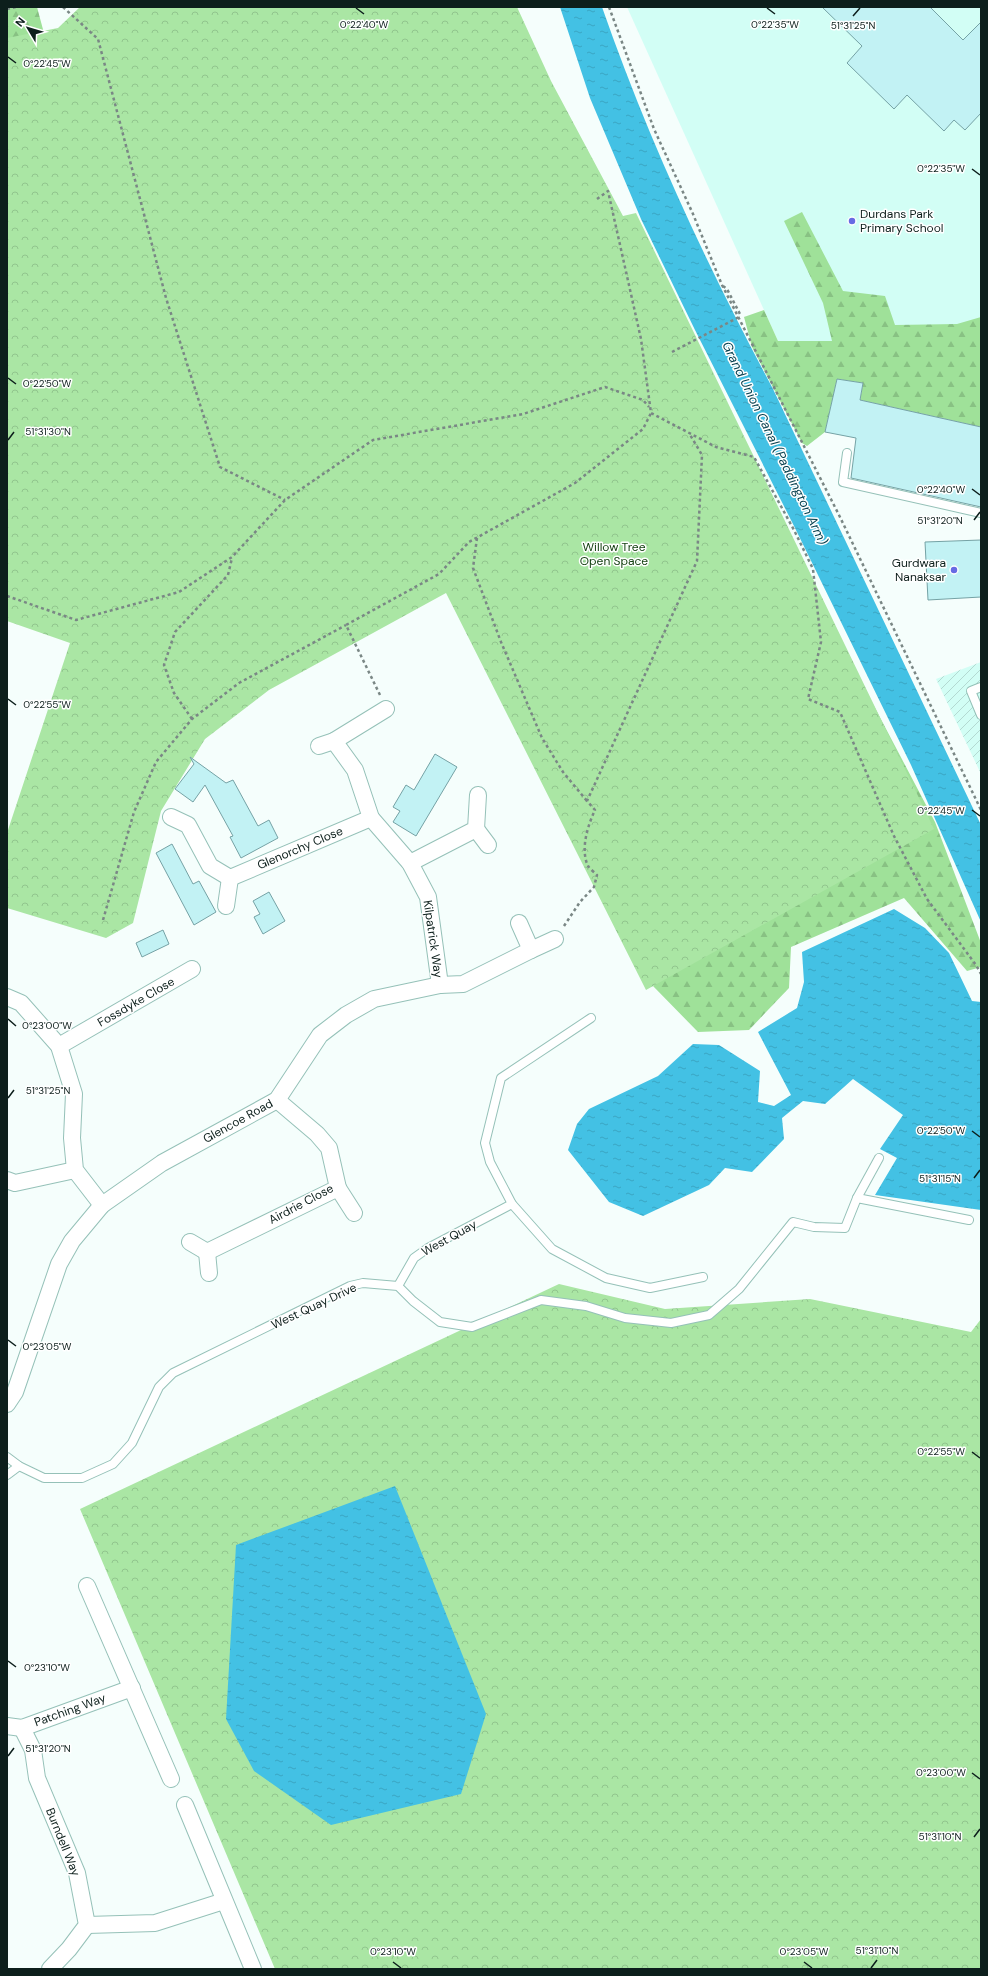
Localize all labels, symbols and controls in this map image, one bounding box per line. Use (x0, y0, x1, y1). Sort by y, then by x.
north arrow (8, 8, 48, 48)
text: N (12, 14, 28, 29)
text: 0°22'40"W (340, 18, 388, 31)
text: 0°22'35"W (751, 18, 799, 31)
text: 51°31'25"N (831, 19, 875, 32)
text: 0°22'45"W (23, 57, 71, 70)
text: 0°22'35"W (917, 162, 965, 175)
place label: Durdans Park Primary School (860, 206, 943, 236)
marker: Durdans Park Primary School (847, 216, 857, 226)
water label: Grand Union Canal (Paddington Arm) (718, 339, 832, 547)
text: 0°22'50"W (23, 377, 72, 390)
text: 51°31'30"N (25, 425, 71, 438)
text: 0°22'40"W (917, 483, 965, 496)
text: 51°31'20"N (917, 514, 963, 527)
park label: Willow Tree Open Space (580, 539, 648, 569)
place label: Gurdwara Nanaksar (892, 555, 947, 585)
marker: Gurdwara Nanaksar (949, 565, 959, 575)
text: 0°22'55"W (23, 698, 71, 711)
text: 0°22'45"W (917, 804, 965, 817)
street label: Glenorchy Close (255, 823, 345, 873)
street label: Kilpatrick Way (420, 899, 446, 979)
street label: Fossdyke Close (95, 973, 178, 1031)
text: 0°23'00"W (22, 1019, 72, 1032)
text: 51°31'25"N (26, 1084, 70, 1097)
street label: Glencoe Road (200, 1095, 276, 1147)
text: 0°22'50"W (917, 1124, 966, 1137)
text: 51°31'15"N (919, 1172, 961, 1185)
street label: Airdrie Close (266, 1180, 336, 1228)
street label: West Quay (419, 1216, 480, 1260)
street label: West Quay Drive (269, 1279, 359, 1333)
text: 0°23'05"W (23, 1340, 72, 1353)
text: 0°22'55"W (917, 1445, 965, 1458)
text: 0°23'10"W (24, 1661, 70, 1674)
street label: Patching Way (32, 1690, 108, 1730)
text: 51°31'20"N (25, 1742, 71, 1755)
text: 0°23'00"W (916, 1766, 966, 1779)
street label: Burndell Way (42, 1805, 84, 1879)
text: 51°31'10"N (919, 1830, 962, 1843)
text: 51°31'10"N (856, 1944, 899, 1957)
text: 0°23'10"W (370, 1945, 416, 1958)
text: 0°23'05"W (780, 1945, 829, 1958)

